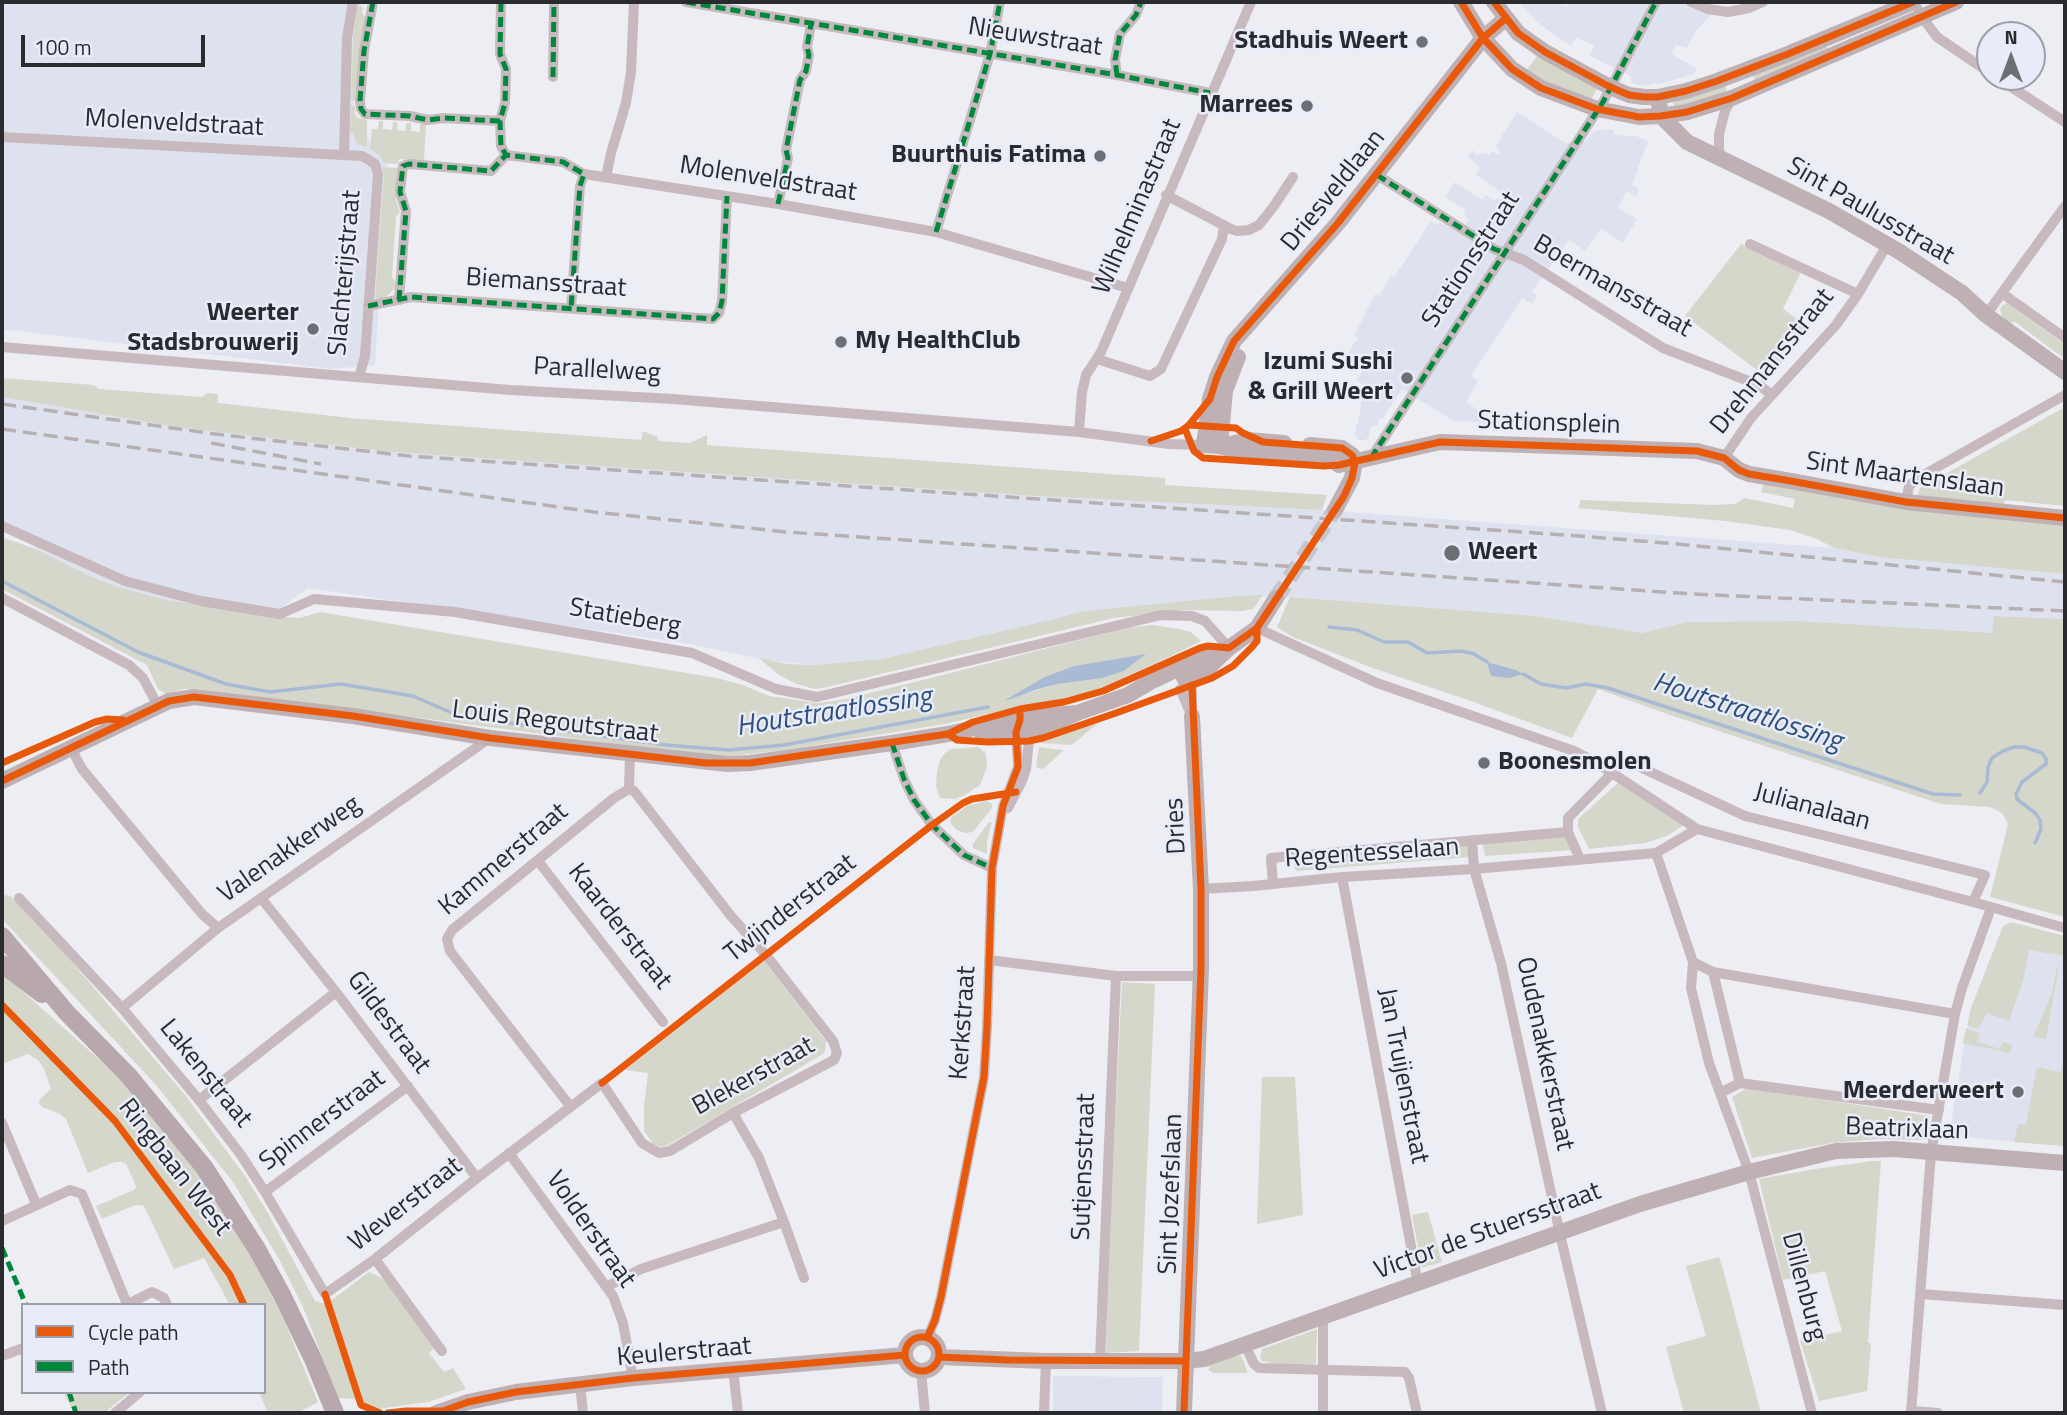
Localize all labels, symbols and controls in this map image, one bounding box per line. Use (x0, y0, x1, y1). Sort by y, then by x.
street label: Nieuwstraat (966, 12, 1104, 64)
scale bar (24, 21, 208, 65)
north arrow (1976, 21, 2046, 91)
text: N (2004, 22, 2018, 51)
place label: Stadhuis Weert (1234, 26, 1408, 58)
text: 100 m (34, 31, 91, 63)
marker: Stadhuis Weert (1414, 34, 1430, 50)
place label: Marrees (1199, 90, 1293, 122)
marker: Marrees (1299, 98, 1315, 114)
street label: Molenveldstraat (84, 104, 264, 144)
street label: Wilhelminastraat (1087, 115, 1189, 299)
street label: Driesveldlaan (1275, 124, 1393, 258)
place label: Buurthuis Fatima (891, 140, 1086, 172)
marker: Buurthuis Fatima (1092, 148, 1108, 164)
street label: Molenveldstraat (677, 151, 859, 209)
street label: Sint Paulusstraat (1781, 152, 1959, 272)
street label: Stationsstraat (1416, 186, 1528, 334)
street label: Slachterijstraat (323, 189, 369, 357)
street label: Boermansstraat (1527, 229, 1697, 345)
street label: Biemansstraat (465, 263, 627, 305)
street label: Drehmansstraat (1705, 283, 1841, 441)
place label: Weerter Stadsbrouwerij (127, 298, 299, 360)
marker: Weerter Stadsbrouwerij (305, 321, 321, 337)
place label: My HealthClub (855, 326, 1021, 358)
marker: My HealthClub (833, 334, 849, 350)
place label: Izumi Sushi & Grill Weert (1248, 347, 1393, 408)
street label: Parallelweg (532, 352, 662, 390)
marker: Izumi Sushi & Grill Weert (1399, 370, 1415, 386)
street label: Stationsplein (1477, 406, 1621, 442)
street label: Sint Maartenslaan (1804, 447, 2006, 505)
place label: Weert (1468, 537, 1537, 569)
marker: Weert (1442, 543, 1462, 563)
street label: Statieberg (567, 593, 683, 643)
water label: Houtstraatlossing (1648, 667, 1846, 759)
water label: Houtstraatlossing (734, 681, 934, 745)
street label: Louis Regoutstraat (450, 695, 660, 751)
place label: Boonesmolen (1498, 747, 1652, 779)
marker: Boonesmolen (1476, 755, 1492, 771)
street label: Julianalaan (1750, 778, 1874, 838)
street label: Valenakkerweg (213, 789, 367, 911)
street label: Kammerstraat (433, 797, 575, 923)
street label: Dries (1160, 797, 1194, 855)
street label: Regentesselaan (1284, 832, 1460, 876)
street label: Twijnderstraat (719, 848, 863, 970)
street label: Kaarderstraat (560, 858, 678, 996)
street label: Oudenakkerstraat (1508, 954, 1580, 1154)
street label: Kerkstraat (944, 965, 984, 1081)
street label: Gildestraat (339, 966, 437, 1080)
street label: Jan Truijenstraat (1370, 985, 1434, 1167)
street label: Lakenstraat (152, 1014, 258, 1134)
street label: Blekerstraat (687, 1031, 821, 1123)
street label: Spinnerstraat (254, 1064, 392, 1178)
place label: Meerderweert (1843, 1076, 2004, 1108)
marker: Meerderweert (2010, 1084, 2026, 1100)
street label: Ringbaan West (111, 1093, 237, 1243)
street label: Sutjensstraat (1067, 1093, 1103, 1241)
street label: Beatrixlaan (1845, 1112, 1969, 1148)
street label: Sint Jozefslaan (1154, 1113, 1190, 1275)
street label: Weverstraat (343, 1151, 469, 1259)
street label: Volderstraat (538, 1166, 642, 1294)
street label: Victor de Stuersstraat (1370, 1177, 1606, 1287)
street label: Dillenburg (1774, 1229, 1832, 1345)
legend (21, 1303, 266, 1394)
text: Cycle path (88, 1316, 179, 1348)
street label: Keulerstraat (615, 1332, 753, 1374)
text: Path (88, 1351, 130, 1383)

